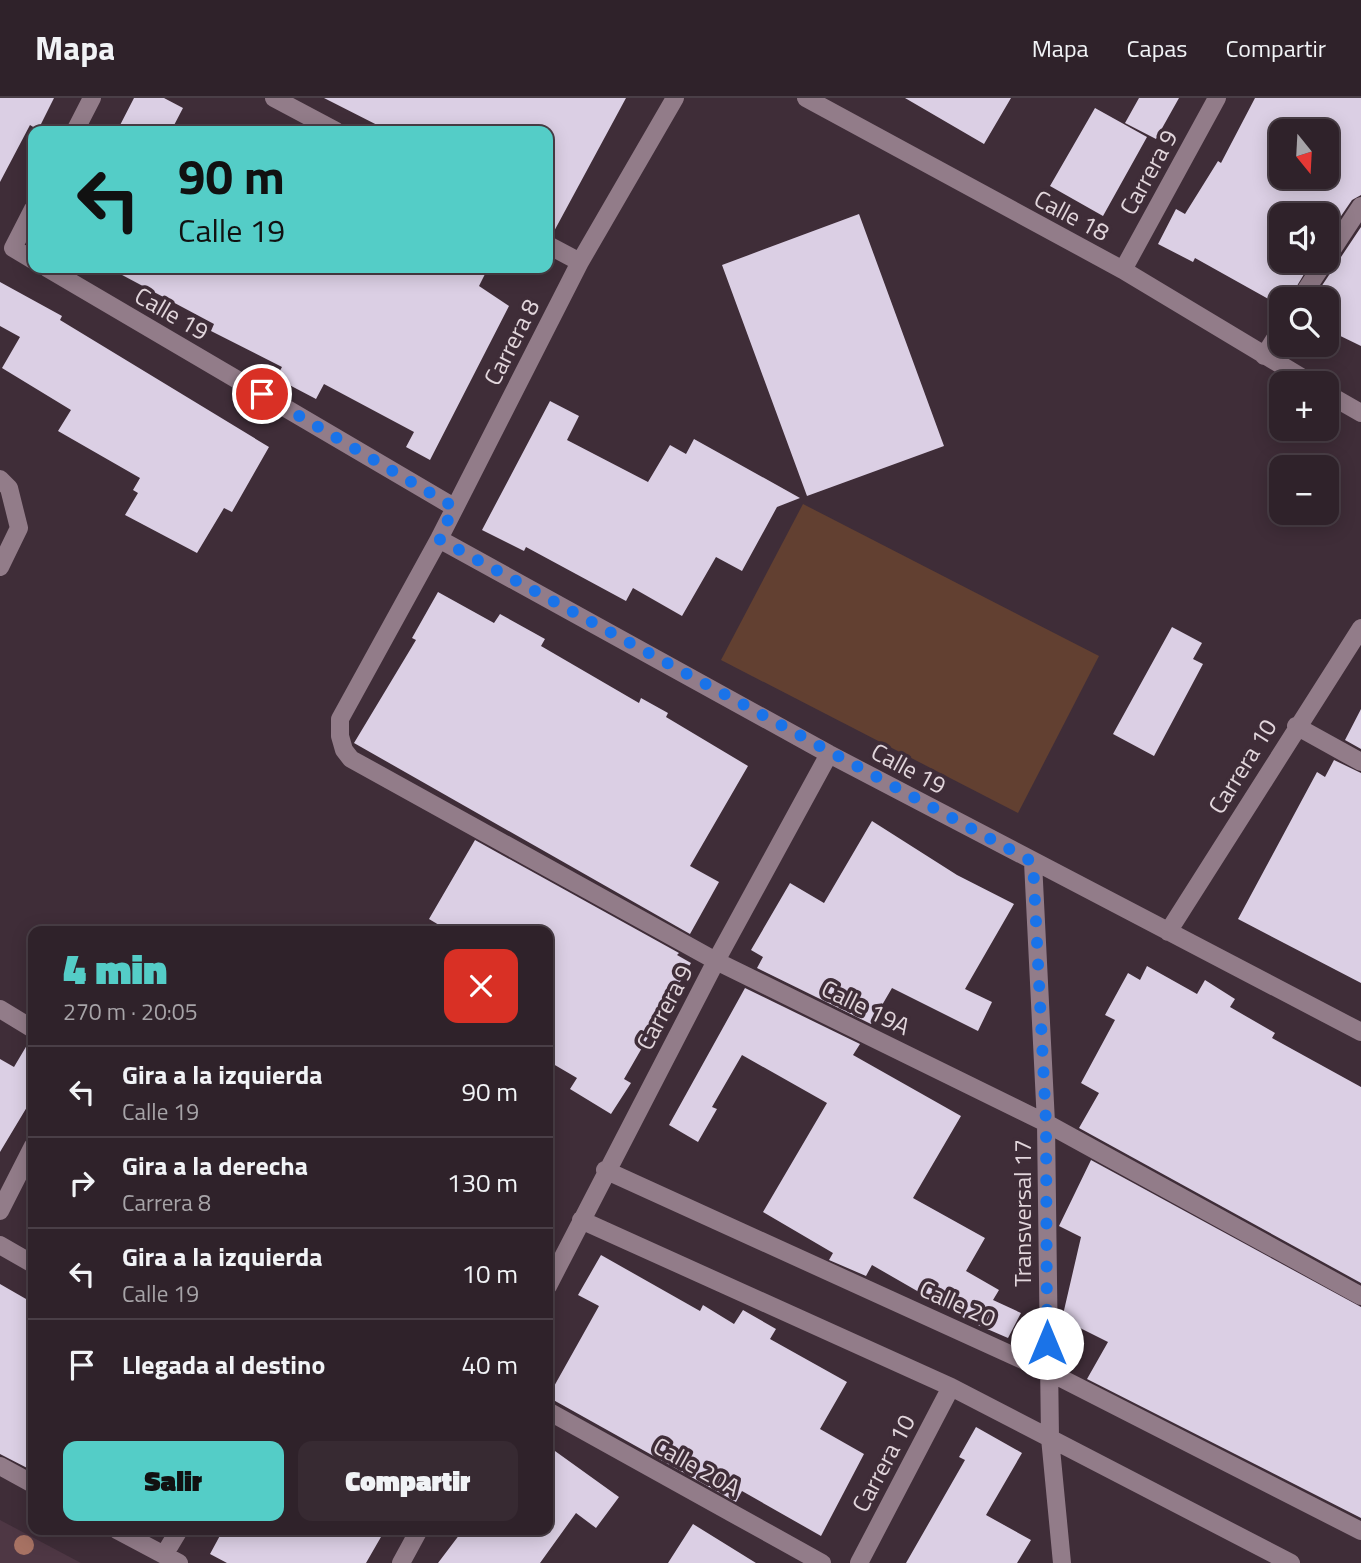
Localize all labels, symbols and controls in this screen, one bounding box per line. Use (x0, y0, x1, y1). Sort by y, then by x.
text: Mapa (35, 23, 115, 73)
text: Mapa (1032, 30, 1089, 66)
text: Capas (1127, 30, 1187, 66)
text: Compartir (1225, 30, 1326, 66)
north arrow (1269, 119, 1339, 189)
map controls (1269, 119, 1339, 525)
street label: Carrera 9 (1110, 123, 1186, 221)
text: 90 m (178, 138, 285, 213)
icon: left (63, 154, 154, 245)
street label: Calle 18 (1028, 180, 1116, 250)
button: sound (1269, 203, 1339, 273)
text: Calle 19 (178, 206, 285, 254)
street label: Calle 19 (128, 277, 216, 349)
button: search (1269, 287, 1339, 357)
street label: Carrera 8 (474, 293, 548, 391)
pin (232, 364, 292, 424)
button: + (1269, 371, 1339, 441)
icon: arrive (243, 375, 281, 413)
button: − (1269, 455, 1339, 525)
street label: Carrera 10 (1199, 711, 1285, 821)
street label: Calle 19 (865, 733, 953, 803)
text: 4 min (63, 936, 167, 1000)
button: close (444, 949, 518, 1023)
street label: Carrera 9 (626, 958, 702, 1056)
street label: Calle 19A (816, 970, 916, 1044)
text: 270 m · 20:05 (63, 994, 198, 1029)
text: Gira a la izquierda (122, 1055, 323, 1094)
text: 90 m (461, 1072, 518, 1111)
icon: left (63, 1073, 101, 1111)
text: Calle 19 (122, 1094, 199, 1129)
street label: Transversal 17 (1004, 1139, 1040, 1287)
text: Gira a la derecha (122, 1146, 308, 1185)
text: 130 m (447, 1163, 518, 1202)
icon: right (63, 1164, 101, 1202)
text: Carrera 8 (122, 1185, 211, 1220)
text: Gira a la izquierda (122, 1237, 323, 1276)
text: 10 m (461, 1254, 518, 1293)
icon: left (63, 1255, 101, 1293)
street label: Calle 20 (914, 1270, 1002, 1336)
text: Calle 19 (122, 1276, 199, 1311)
position arrow (1010, 1306, 1084, 1380)
text: Llegada al destino (122, 1345, 325, 1384)
text: 40 m (461, 1345, 518, 1384)
icon: arrive (63, 1346, 101, 1384)
street label: Carrera 10 (842, 1408, 924, 1518)
street label: Calle 20A (647, 1427, 747, 1505)
button: Salir (63, 1441, 284, 1521)
button: Compartir (298, 1441, 518, 1521)

